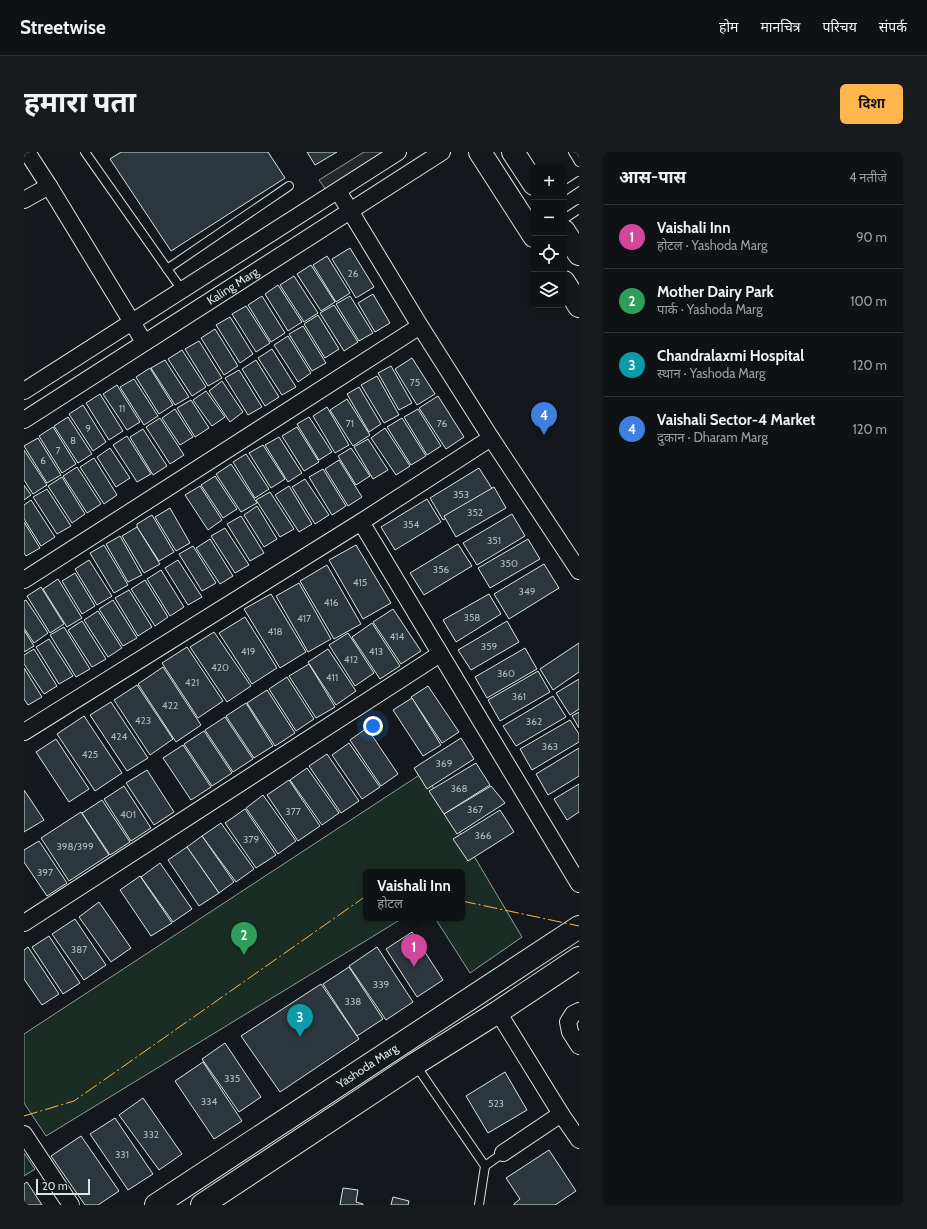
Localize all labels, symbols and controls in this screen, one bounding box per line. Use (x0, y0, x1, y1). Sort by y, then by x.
text: Streetwise (20, 16, 106, 39)
text: होम (719, 18, 738, 36)
text: मानचित्र (760, 18, 801, 36)
text: परिचय (823, 18, 857, 36)
text: संपर्क (879, 18, 907, 36)
button: दिशा (840, 84, 903, 124)
text: हमारा पता (24, 85, 136, 119)
map controls (531, 164, 567, 308)
button: + (531, 164, 567, 200)
text: आस-पास (619, 167, 686, 187)
text: 4 नतीजे (849, 169, 887, 185)
button: − (531, 200, 567, 236)
text: Vaishali Inn (657, 219, 730, 237)
text: 1 (630, 229, 634, 245)
text: 90 m (856, 229, 887, 245)
button: locate (531, 236, 567, 272)
text: होटल · Yashoda Marg (657, 237, 768, 253)
street label: Kaling Marg (204, 263, 262, 308)
house number: 26 (348, 267, 359, 280)
button: layers (531, 272, 567, 308)
text: Mother Dairy Park (657, 283, 774, 301)
text: 2 (629, 293, 635, 309)
text: 100 m (850, 293, 887, 309)
text: पार्क · Yashoda Marg (657, 301, 763, 317)
text: Chandralaxmi Hospital (657, 347, 804, 365)
text: 3 (628, 357, 636, 373)
text: 120 m (853, 357, 887, 373)
text: स्थान · Yashoda Marg (657, 365, 766, 381)
house number: 75 (410, 376, 420, 389)
house number: 11 (119, 402, 125, 415)
pin: 4 (531, 402, 557, 435)
text: Vaishali Sector-4 Market (657, 411, 815, 429)
house number: 71 (346, 417, 354, 430)
house number: 76 (437, 417, 448, 430)
text: 4 (628, 421, 636, 437)
text: 120 m (853, 421, 887, 437)
house number: 9 (85, 422, 91, 435)
text: दुकान · Dharam Marg (657, 429, 768, 445)
house number: 8 (70, 434, 76, 447)
house number: 7 (55, 444, 61, 457)
house number: 6 (40, 454, 46, 467)
house number: 353 (453, 488, 469, 501)
house number: 352 (467, 506, 483, 519)
house number: 354 (403, 518, 420, 531)
house number: 351 (487, 534, 501, 547)
house number: 350 (500, 557, 518, 570)
house number: 356 (433, 563, 450, 576)
house number: 415 (353, 576, 367, 589)
house number: 349 (519, 585, 536, 598)
house number: 416 (324, 596, 339, 609)
house number: 358 (464, 611, 480, 624)
house number: 417 (297, 612, 311, 625)
house number: 418 (267, 625, 283, 638)
house number: 414 (390, 630, 405, 643)
house number: 359 (481, 640, 498, 653)
house number: 419 (241, 645, 256, 658)
house number: 413 (369, 645, 383, 658)
house number: 412 (344, 653, 358, 666)
house number: 420 (211, 661, 229, 674)
house number: 360 (497, 667, 515, 680)
house number: 411 (326, 671, 338, 684)
house number: 421 (185, 676, 199, 689)
house number: 361 (512, 690, 526, 703)
house number: 422 (162, 699, 178, 712)
house number: 423 (135, 714, 151, 727)
house number: 362 (526, 715, 542, 728)
your location (363, 716, 383, 736)
house number: 424 (111, 730, 128, 743)
house number: 363 (542, 740, 558, 753)
house number: 425 (82, 748, 98, 761)
house number: 369 (436, 757, 453, 770)
house number: 368 (450, 782, 468, 795)
house number: 367 (467, 803, 483, 816)
house number: 377 (285, 805, 301, 818)
house number: 401 (120, 808, 136, 821)
house number: 366 (475, 829, 492, 842)
house number: 379 (243, 833, 259, 846)
house number: 398/399 (56, 840, 94, 853)
house number: 397 (37, 866, 53, 879)
popup (363, 869, 465, 921)
text: Vaishali Inn (377, 877, 451, 895)
text: होटल (377, 895, 403, 911)
pin: 2 (231, 922, 257, 955)
pin: 1 (401, 934, 427, 967)
house number: 387 (71, 943, 87, 956)
house number: 339 (373, 978, 390, 991)
house number: 338 (345, 995, 361, 1008)
pin: 3 (287, 1004, 313, 1037)
street label: Yashoda Marg (333, 1040, 401, 1092)
house number: 335 (224, 1072, 240, 1085)
house number: 334 (201, 1095, 218, 1108)
house number: 523 (488, 1097, 504, 1110)
house number: 332 (143, 1128, 159, 1141)
house number: 331 (115, 1148, 129, 1161)
scale bar (36, 1177, 90, 1196)
text: 20 m (42, 1179, 68, 1193)

